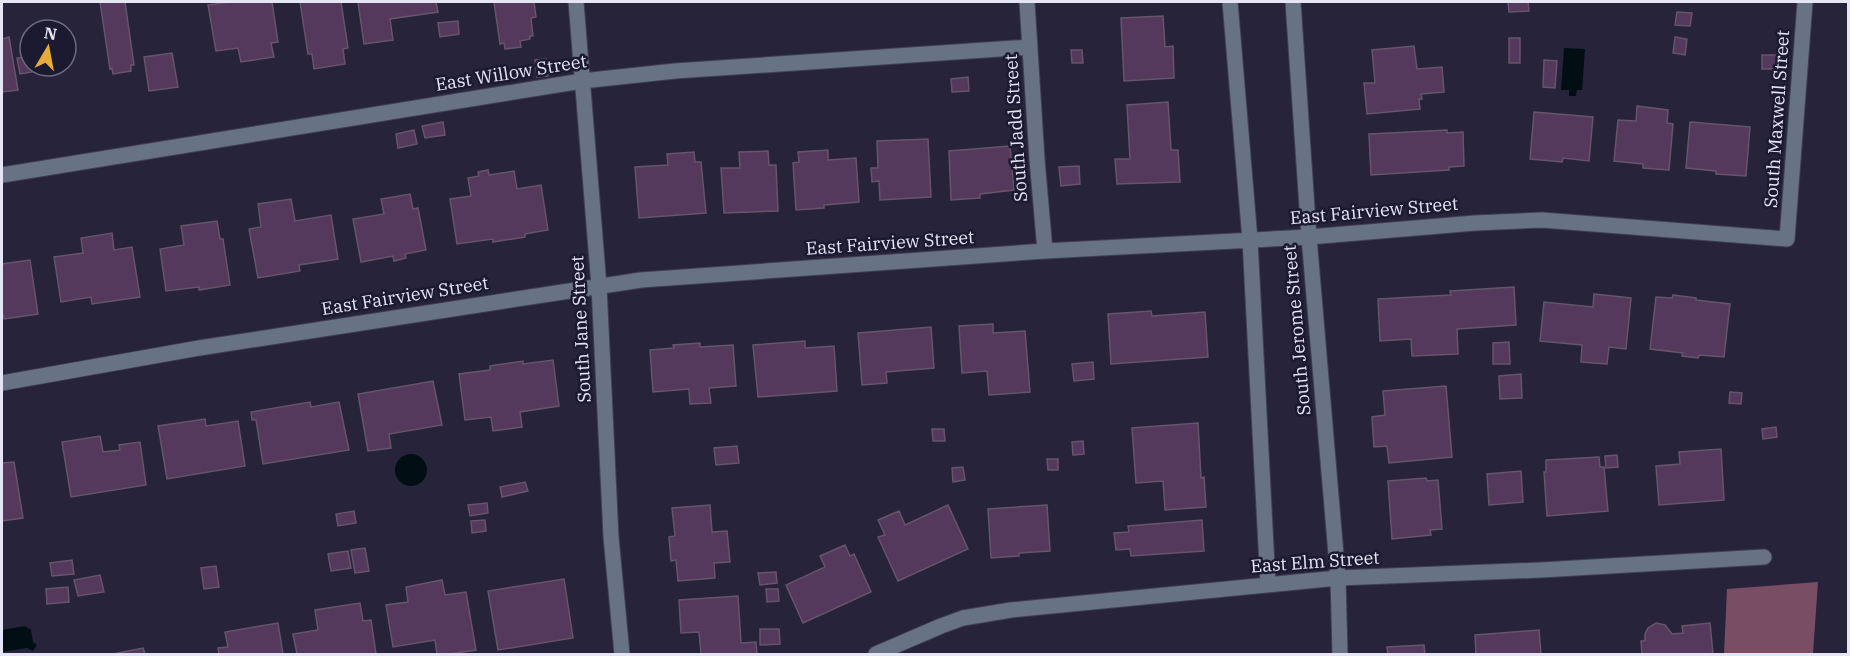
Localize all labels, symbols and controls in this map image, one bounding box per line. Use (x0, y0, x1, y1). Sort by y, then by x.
north arrow (18, 18, 78, 78)
text: N (43, 22, 59, 44)
street label: South Maxwell Street (1759, 29, 1794, 209)
street label: East Willow Street (434, 49, 588, 96)
street label: South Jadd Street (999, 53, 1032, 203)
street label: East Fairview Street (1289, 192, 1459, 229)
street label: East Fairview Street (805, 225, 975, 260)
street label: South Jerome Street (1278, 244, 1315, 416)
street label: South Jane Street (565, 255, 596, 403)
street label: East Fairview Street (320, 271, 490, 320)
street label: East Elm Street (1250, 546, 1380, 577)

